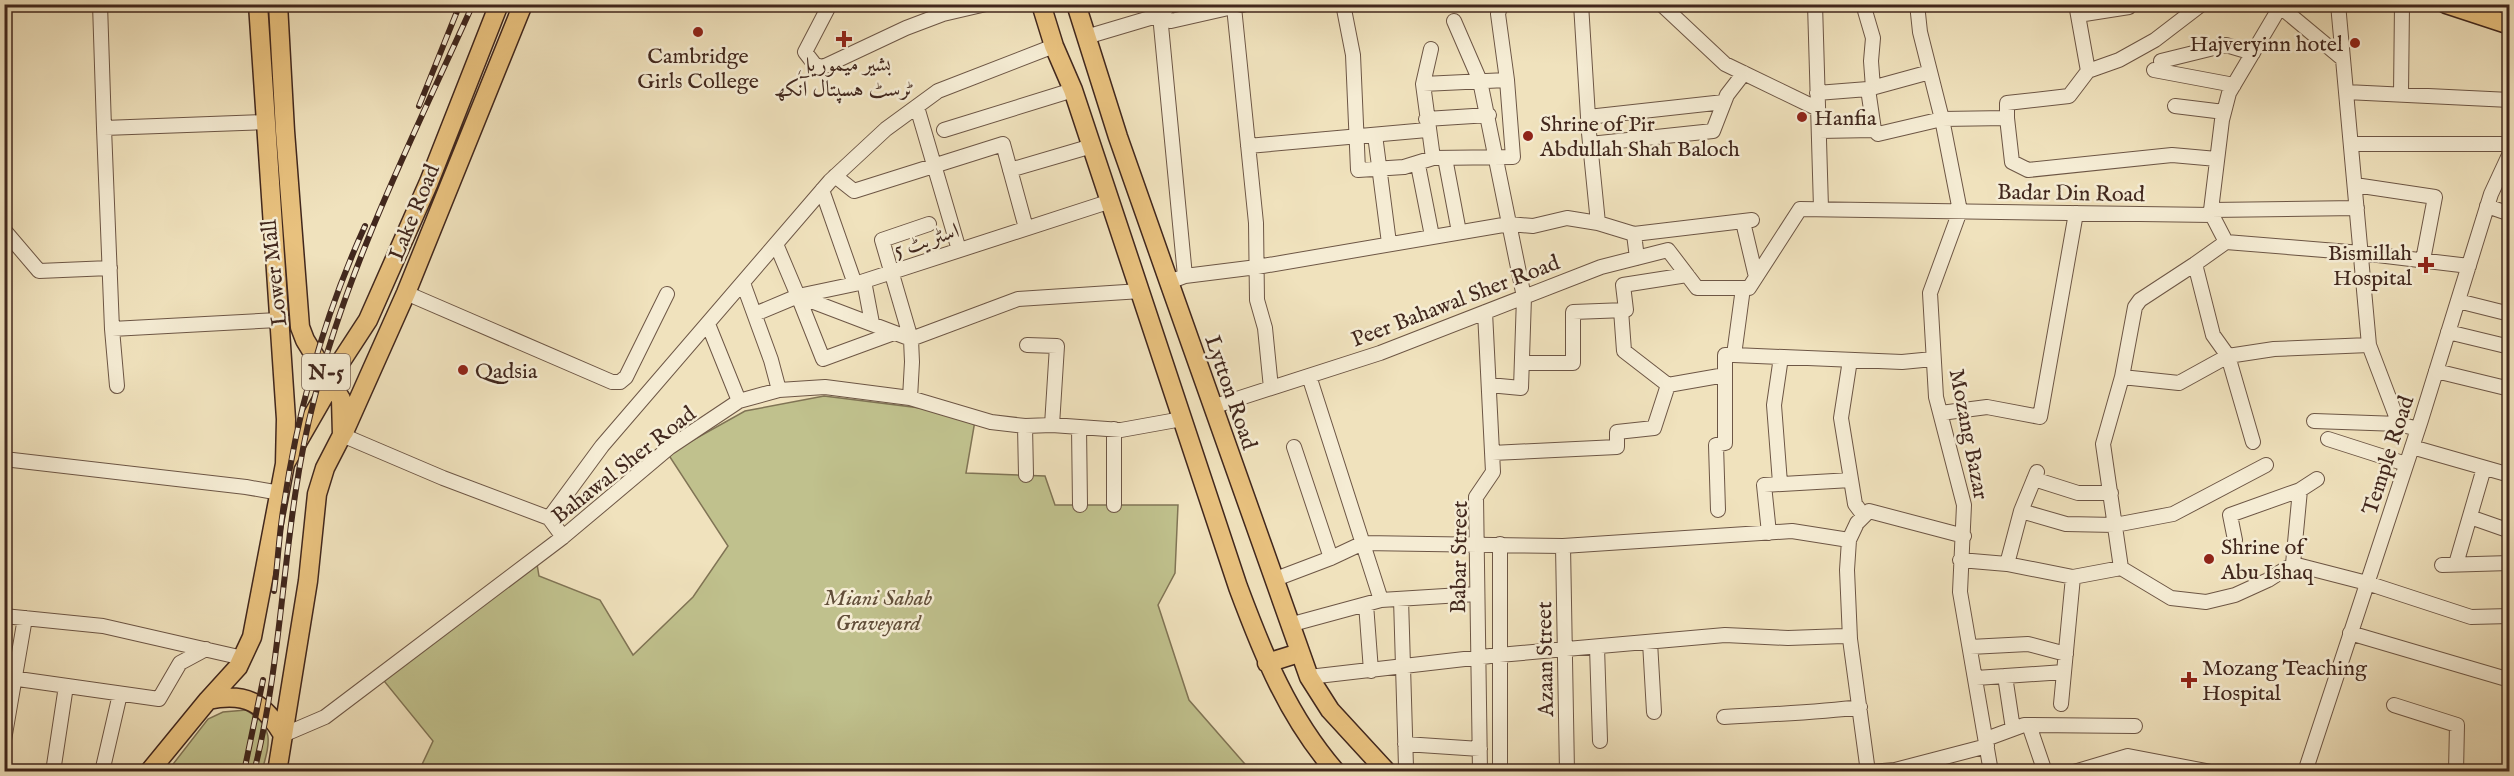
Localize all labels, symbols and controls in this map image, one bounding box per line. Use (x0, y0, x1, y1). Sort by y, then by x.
marker: Cambridge Girls College (691, 25, 705, 39)
marker: بشیر میموریل ٹرسٹ ہسپتال آنکھ (835, 30, 853, 48)
place label: Hajveryinn hotel (2189, 31, 2343, 59)
marker: Hajveryinn hotel (2348, 36, 2362, 50)
place label: Cambridge Girls College (637, 43, 759, 96)
place label: بشیر میموریل ٹرسٹ ہسپتال آنکھ (774, 51, 914, 104)
place label: Hanfia (1814, 105, 1877, 133)
marker: Hanfia (1795, 110, 1809, 124)
place label: Shrine of Pir Abdullah Shah Baloch (1539, 111, 1740, 164)
marker: Shrine of Pir Abdullah Shah Baloch (1521, 129, 1535, 143)
street label: Lake Road (383, 160, 447, 265)
street label: Badar Din Road (1997, 179, 2145, 209)
street label: اسٹریٹ 5 (890, 217, 963, 265)
street label: Lower Mall (255, 218, 295, 328)
place label: Bismillah Hospital (2328, 240, 2412, 293)
street label: Peer Bahawal Sher Road (1348, 249, 1564, 355)
marker: Bismillah Hospital (2417, 256, 2435, 274)
street label: Lytton Road (1197, 332, 1263, 454)
road number: N-5 (302, 354, 350, 390)
place label: Qadsia (475, 358, 538, 386)
marker: Qadsia (456, 363, 470, 377)
street label: Mozang Bazar (1942, 367, 1994, 502)
street label: Temple Road (2356, 392, 2421, 519)
street label: Bahawal Sher Road (547, 400, 702, 531)
street label: Babar Street (1445, 500, 1475, 614)
place label: Shrine of Abu Ishaq (2220, 534, 2314, 587)
marker: Shrine of Abu Ishaq (2202, 552, 2216, 566)
park label: Miani Sahab Graveyard (824, 585, 933, 638)
street label: Azaan Street (1531, 601, 1561, 718)
place label: Mozang Teaching Hospital (2202, 655, 2368, 708)
marker: Mozang Teaching Hospital (2180, 671, 2198, 689)

